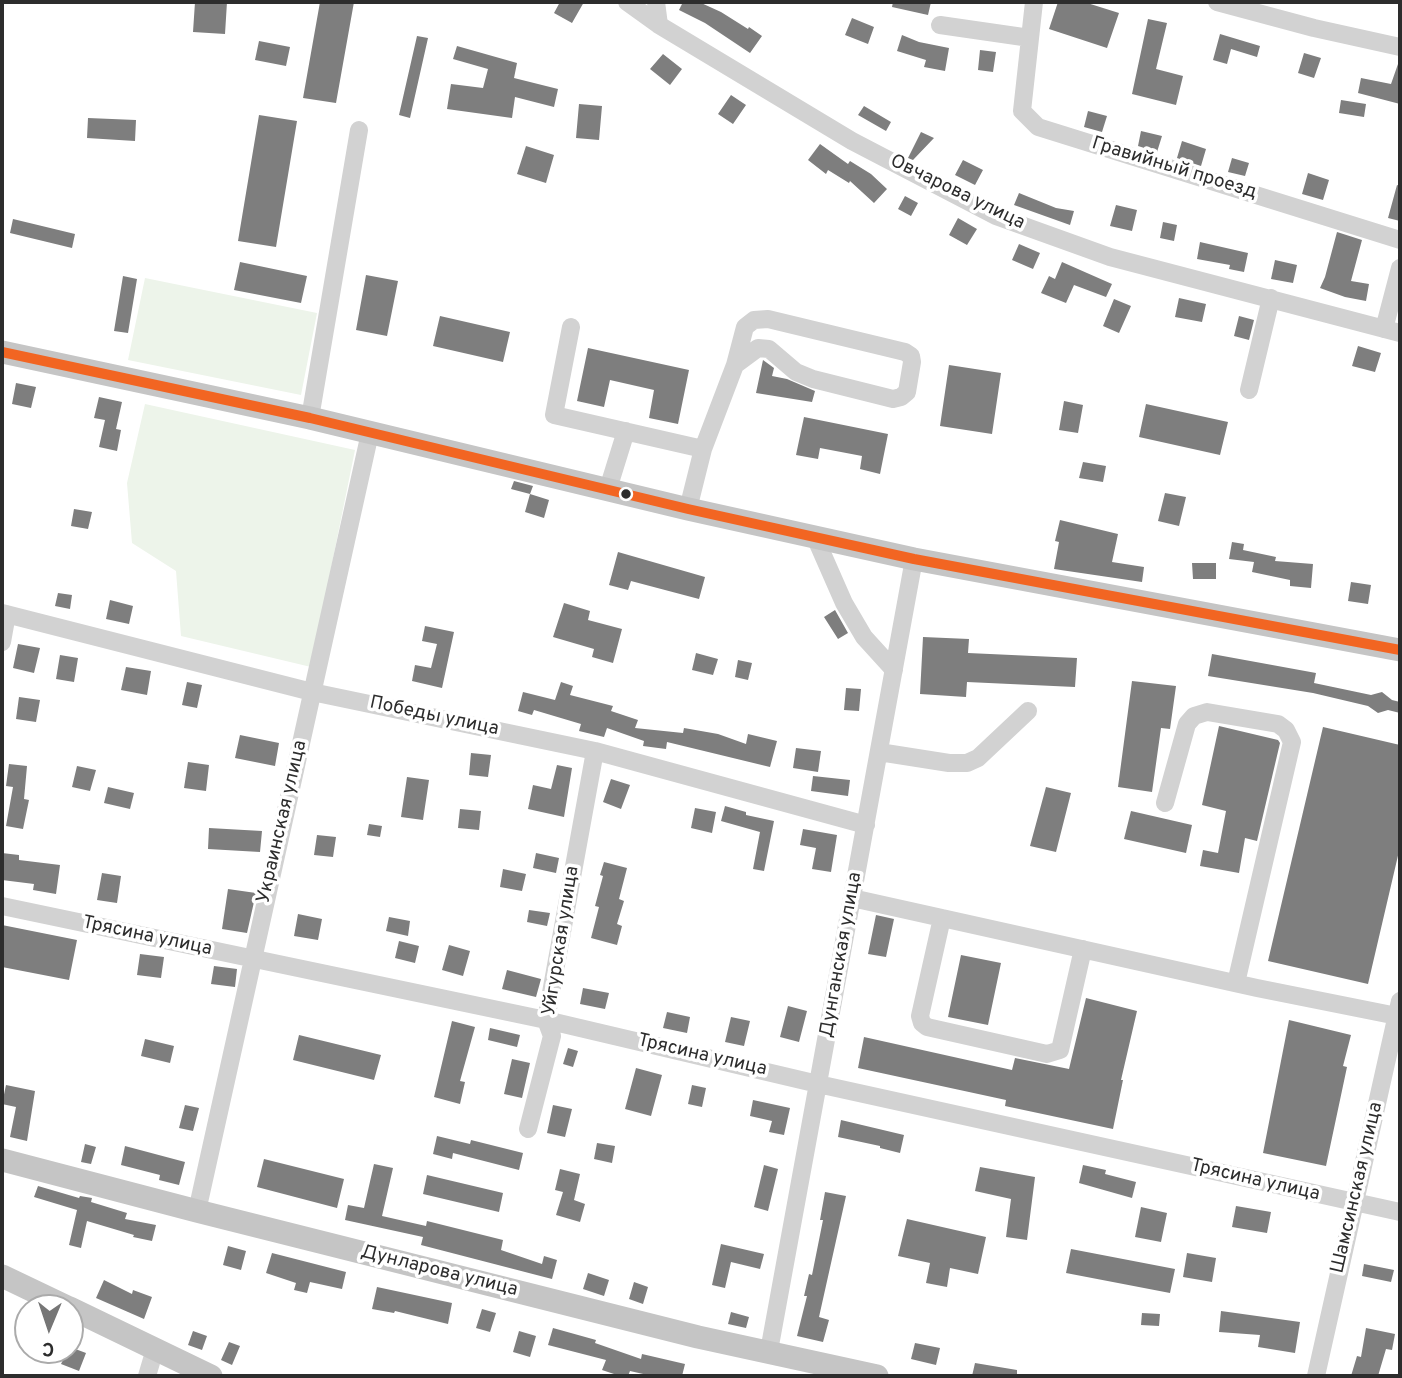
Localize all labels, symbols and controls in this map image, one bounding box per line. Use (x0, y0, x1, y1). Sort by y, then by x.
street label: Гравийный проезд (1089, 133, 1259, 205)
street label: Овчарова улица (886, 151, 1028, 235)
unlabelled marker (619, 487, 633, 501)
street label: Победы улица (367, 692, 501, 742)
street label: Украинская улица (253, 738, 313, 906)
street label: Уйгурская улица (539, 864, 585, 1018)
street label: Дунганская улица (816, 870, 868, 1040)
street label: Трясина улица (80, 912, 214, 962)
street label: Трясина улица (635, 1030, 769, 1082)
street label: Шамсинская улица (1327, 1100, 1389, 1276)
street label: Трясина улица (1188, 1155, 1322, 1207)
street label: Дунларова улица (358, 1241, 520, 1303)
north arrow (14, 1294, 84, 1364)
text: С (42, 1336, 55, 1360)

